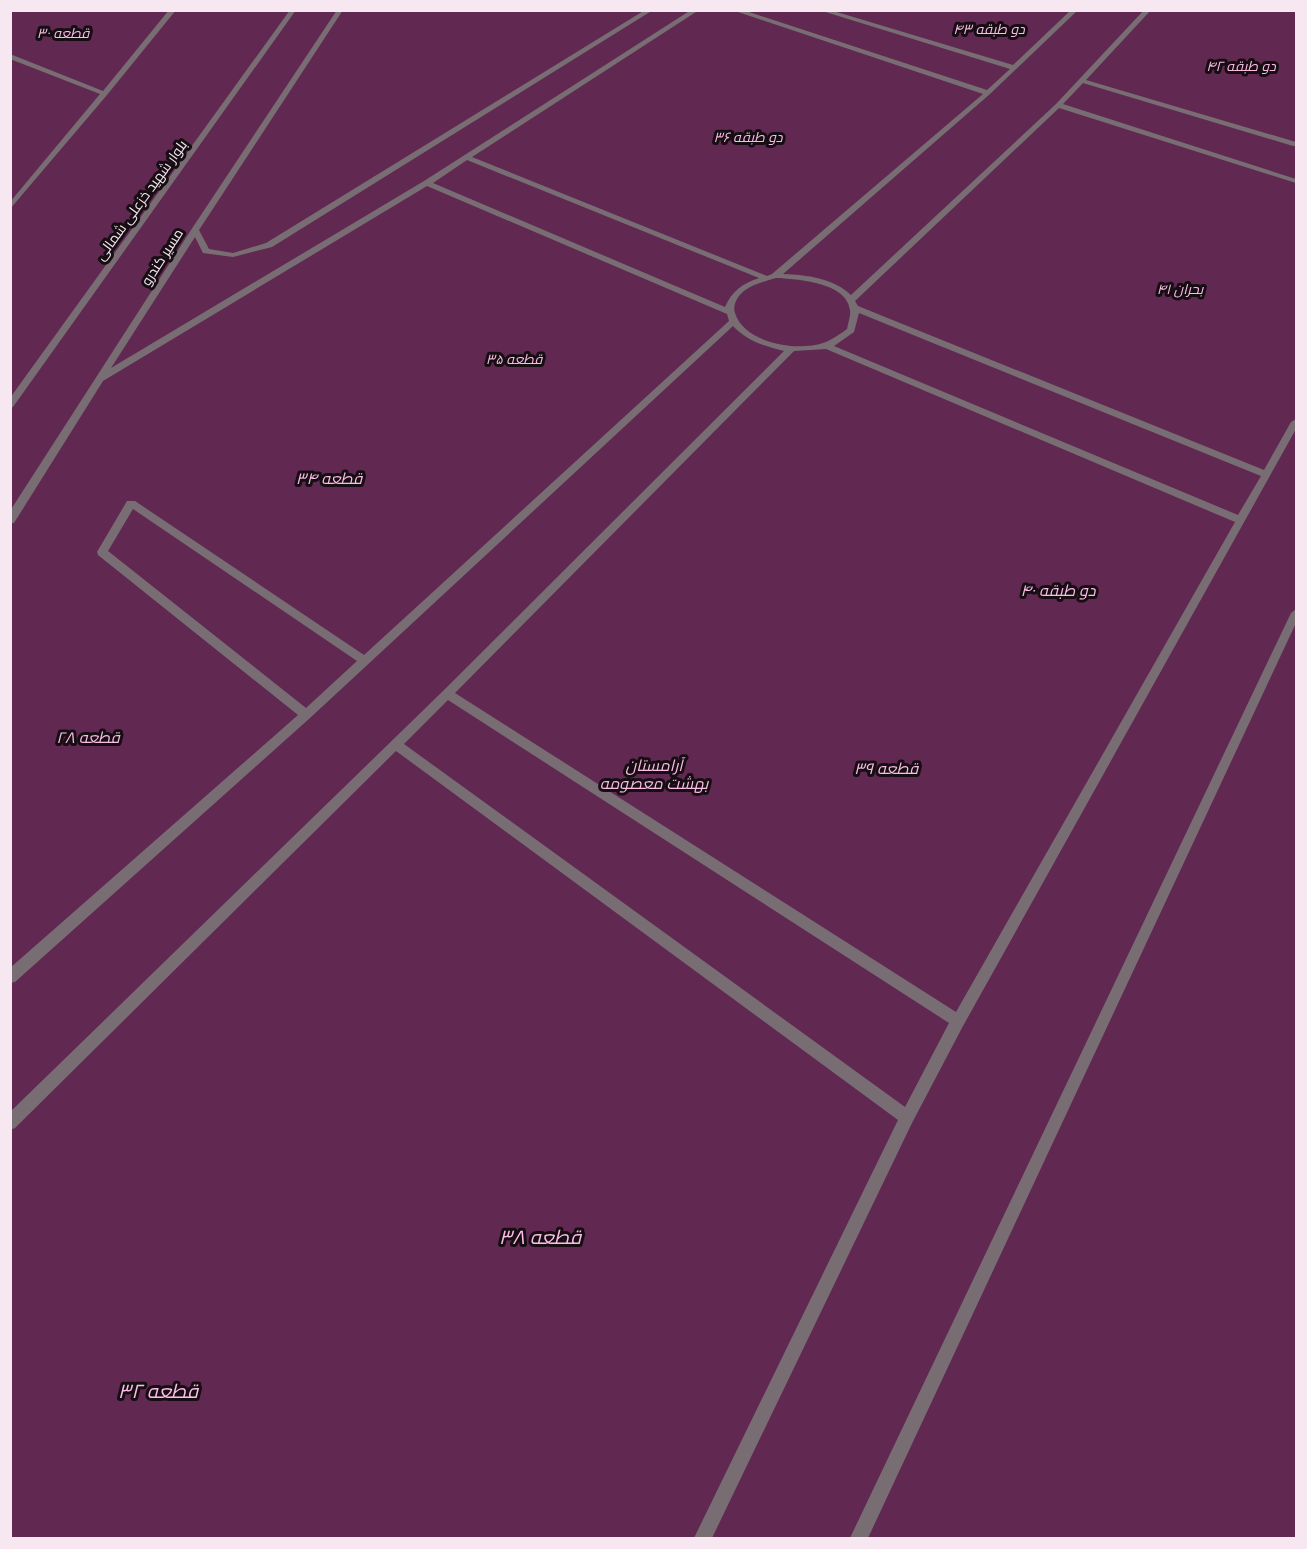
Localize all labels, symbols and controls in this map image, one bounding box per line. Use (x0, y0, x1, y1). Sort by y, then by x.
park label: ۴۳ دو طبقه (953, 22, 1026, 38)
park label: قطعه ۳۰ (37, 26, 91, 41)
park label: ۴۲ دو طبقه (1206, 59, 1277, 75)
park label: ۳۶ دو طبقه (713, 130, 784, 146)
street label: بلوار شهید خزعلی شمالی (93, 137, 190, 263)
street label: مسیر کندرو (139, 226, 186, 288)
park label: ۴۱ بحران (1157, 282, 1205, 298)
park label: قطعه ۳۵ (486, 352, 544, 367)
park label: قطعه ۳۴ (296, 470, 364, 487)
park label: ۴۰ دو طبقه (1020, 582, 1097, 600)
park label: قطعه ۲۸ (56, 729, 121, 746)
park label: آرامستان بهشت معصومه (600, 757, 709, 793)
park label: قطعه ۳۹ (854, 760, 919, 777)
park label: قطعه ۳۸ (499, 1226, 583, 1248)
park label: قطعه ۳۲ (118, 1380, 200, 1402)

